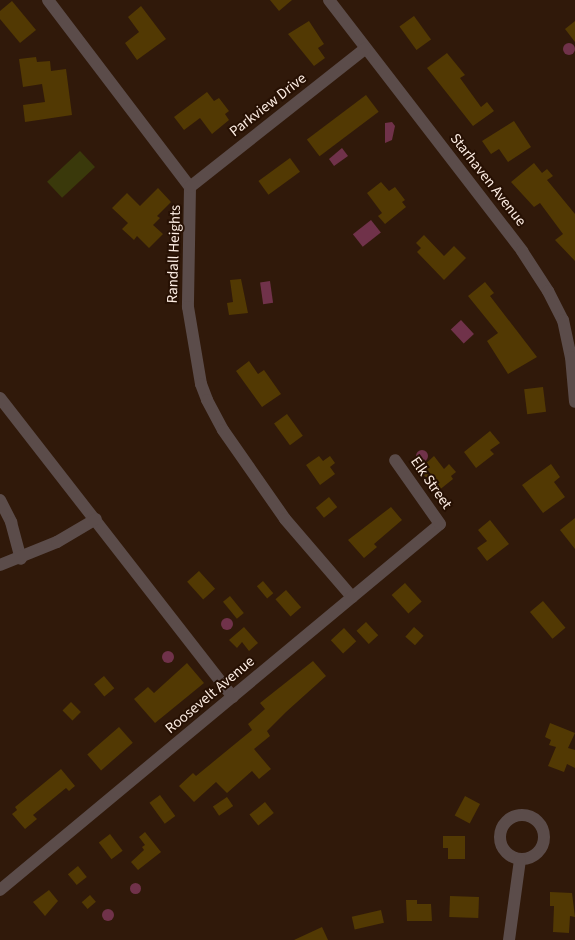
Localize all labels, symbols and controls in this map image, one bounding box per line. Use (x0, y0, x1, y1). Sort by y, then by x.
street label: Parkview Drive (226, 69, 310, 141)
street label: Starhaven Avenue (446, 130, 530, 230)
street label: Randall Heights (163, 204, 185, 304)
street label: Elk Street (406, 453, 456, 513)
street label: Roosevelt Avenue (162, 652, 258, 738)

